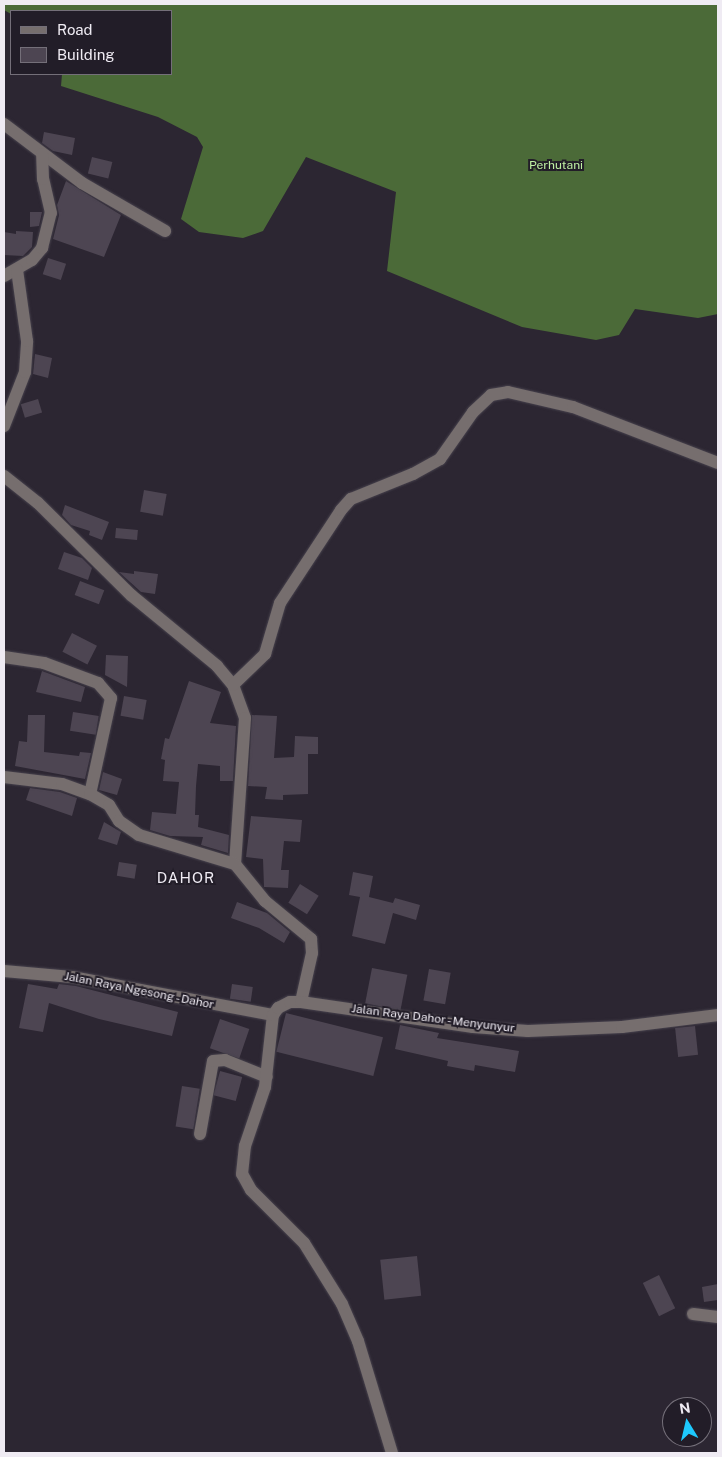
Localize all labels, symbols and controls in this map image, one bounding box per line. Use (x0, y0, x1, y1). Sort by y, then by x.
legend (10, 10, 172, 75)
text: Road (57, 21, 93, 38)
text: Building (57, 46, 115, 63)
park label: Perhutani (529, 159, 583, 173)
district label: DAHOR (156, 869, 216, 887)
street label: Jalan Raya Ngesong - Dahor (61, 969, 217, 1013)
street label: Jalan Raya Dahor - Menyunyur (349, 1002, 517, 1036)
north arrow (662, 1397, 712, 1447)
text: N (678, 1399, 691, 1417)

